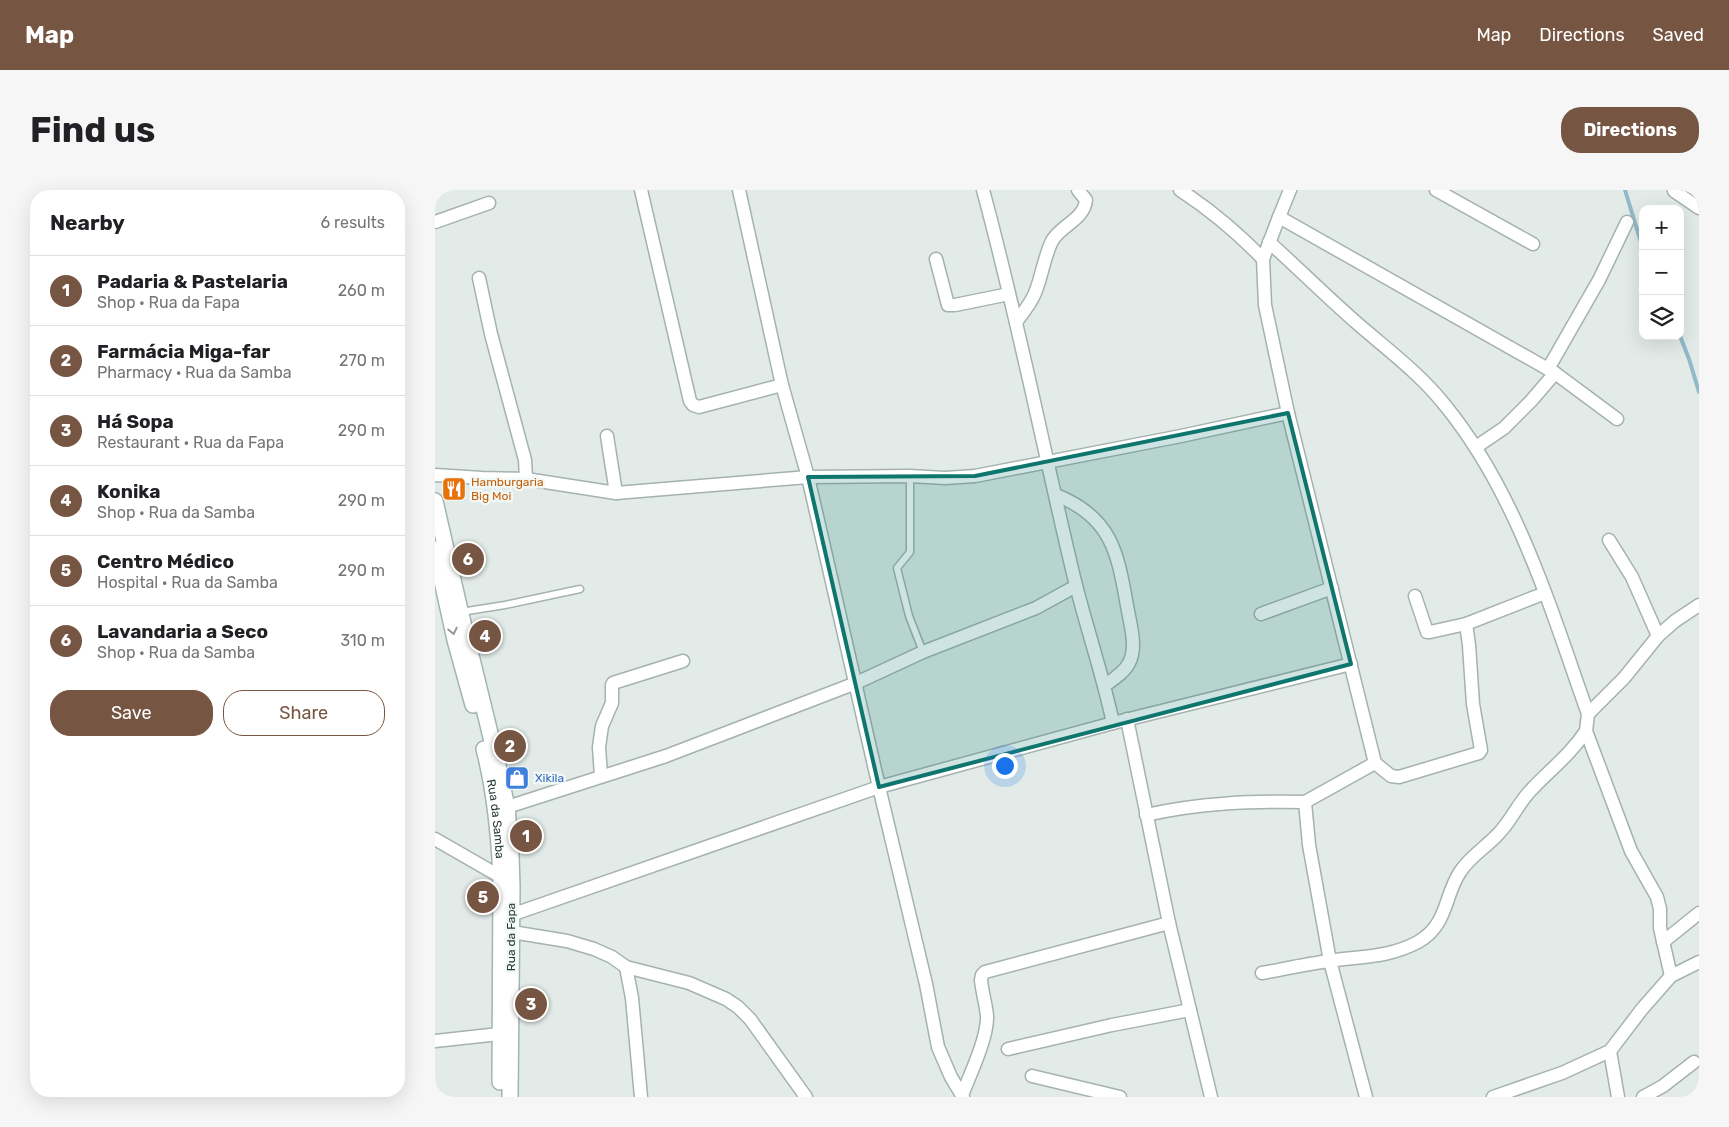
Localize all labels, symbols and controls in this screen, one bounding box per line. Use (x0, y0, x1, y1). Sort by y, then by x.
text: Map (25, 21, 74, 49)
text: Map (1476, 24, 1511, 46)
text: Directions (1539, 24, 1625, 46)
text: Saved (1653, 24, 1704, 46)
button: Directions (1561, 107, 1699, 153)
text: Find us (30, 109, 155, 151)
map controls (1639, 205, 1684, 340)
button: + (1639, 205, 1684, 250)
text: Nearby (50, 210, 125, 235)
text: 6 results (320, 213, 385, 232)
button: − (1639, 250, 1684, 295)
text: Padaria & Pastelaria (97, 270, 288, 293)
text: 1 (62, 281, 70, 300)
text: 260 m (338, 281, 385, 300)
text: Shop · Rua da Fapa (97, 293, 240, 312)
button: layers (1639, 295, 1684, 340)
text: Farmácia Miga-far (97, 340, 270, 363)
text: 2 (61, 351, 71, 370)
text: 270 m (339, 351, 385, 370)
text: Pharmacy · Rua da Samba (97, 363, 292, 382)
text: Há Sopa (97, 410, 174, 433)
text: 3 (61, 421, 71, 440)
text: 290 m (338, 421, 385, 440)
text: Restaurant · Rua da Fapa (97, 433, 284, 452)
place label: Hamburgaria Big Moi (471, 475, 544, 503)
restaurant icon: Hamburgaria Big Moi (441, 476, 467, 502)
text: Konika (97, 480, 160, 503)
text: 4 (61, 491, 71, 510)
text: 290 m (338, 491, 385, 510)
text: Shop · Rua da Samba (97, 503, 255, 522)
pin: 6 (452, 540, 484, 578)
text: Centro Médico (97, 550, 234, 573)
text: 5 (61, 561, 71, 580)
text: 290 m (338, 561, 385, 580)
text: Hospital · Rua da Samba (97, 573, 278, 592)
pin: 4 (469, 617, 501, 655)
text: Lavandaria a Seco (97, 620, 268, 643)
one-way arrow (447, 626, 458, 635)
text: 6 (61, 631, 71, 650)
text: 310 m (341, 631, 385, 650)
text: Shop · Rua da Samba (97, 643, 255, 662)
button: Save (50, 690, 213, 736)
button: Share (223, 690, 385, 736)
pin: 2 (494, 727, 526, 765)
your location (992, 753, 1018, 779)
shop icon: Xikila (504, 765, 530, 791)
place label: Xikila (535, 771, 564, 785)
street label: Rua da Samba (484, 778, 507, 859)
pin: 1 (510, 817, 542, 855)
pin: 5 (467, 878, 499, 916)
street label: Rua da Fapa (504, 903, 518, 971)
pin: 3 (515, 985, 547, 1023)

